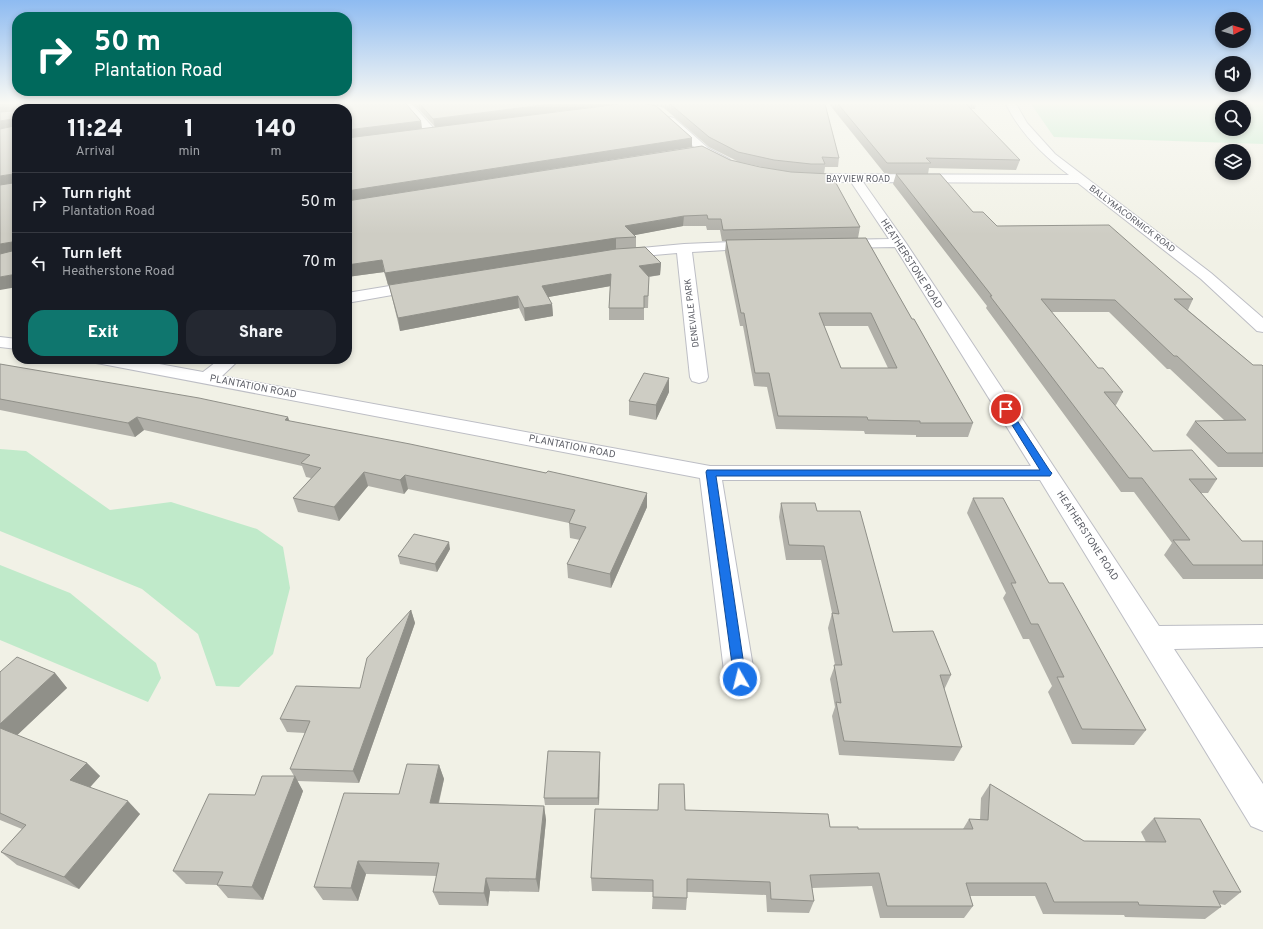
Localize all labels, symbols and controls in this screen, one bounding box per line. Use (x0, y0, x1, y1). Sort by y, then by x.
north arrow (1215, 12, 1251, 48)
map controls (1215, 12, 1251, 180)
text: 50 m (94, 25, 161, 61)
icon: right (28, 28, 80, 80)
button: sound (1215, 56, 1251, 92)
text: Plantation Road (94, 60, 222, 83)
button: search (1215, 100, 1251, 136)
text: 11:24 (67, 115, 123, 145)
text: 1 (184, 115, 194, 145)
text: 140 (255, 115, 297, 145)
text: Arrival (76, 144, 115, 160)
text: min (178, 144, 200, 160)
text: m (270, 144, 281, 160)
button: layers (1215, 144, 1251, 180)
street label: BAYVIEW ROAD (826, 174, 890, 185)
street label: BALLYMACORMICK ROAD (1087, 183, 1177, 255)
text: Turn right (62, 185, 131, 204)
icon: right (28, 192, 50, 214)
text: 50 m (301, 193, 336, 212)
text: Plantation Road (62, 204, 155, 220)
street label: HEATHERSTONE ROAD (877, 217, 945, 312)
text: Turn left (62, 245, 122, 264)
icon: left (28, 252, 50, 274)
text: 70 m (303, 253, 336, 272)
text: Heatherstone Road (62, 264, 175, 280)
street label: DENEVALE PARK (682, 278, 702, 348)
button: Exit (28, 310, 178, 356)
button: Share (186, 310, 336, 356)
street label: PLANTATION ROAD (208, 372, 298, 402)
pin (989, 392, 1023, 426)
icon: arrive (995, 398, 1017, 420)
street label: PLANTATION ROAD (527, 432, 617, 462)
street label: HEATHERSTONE ROAD (1053, 489, 1121, 584)
position arrow (719, 658, 761, 700)

